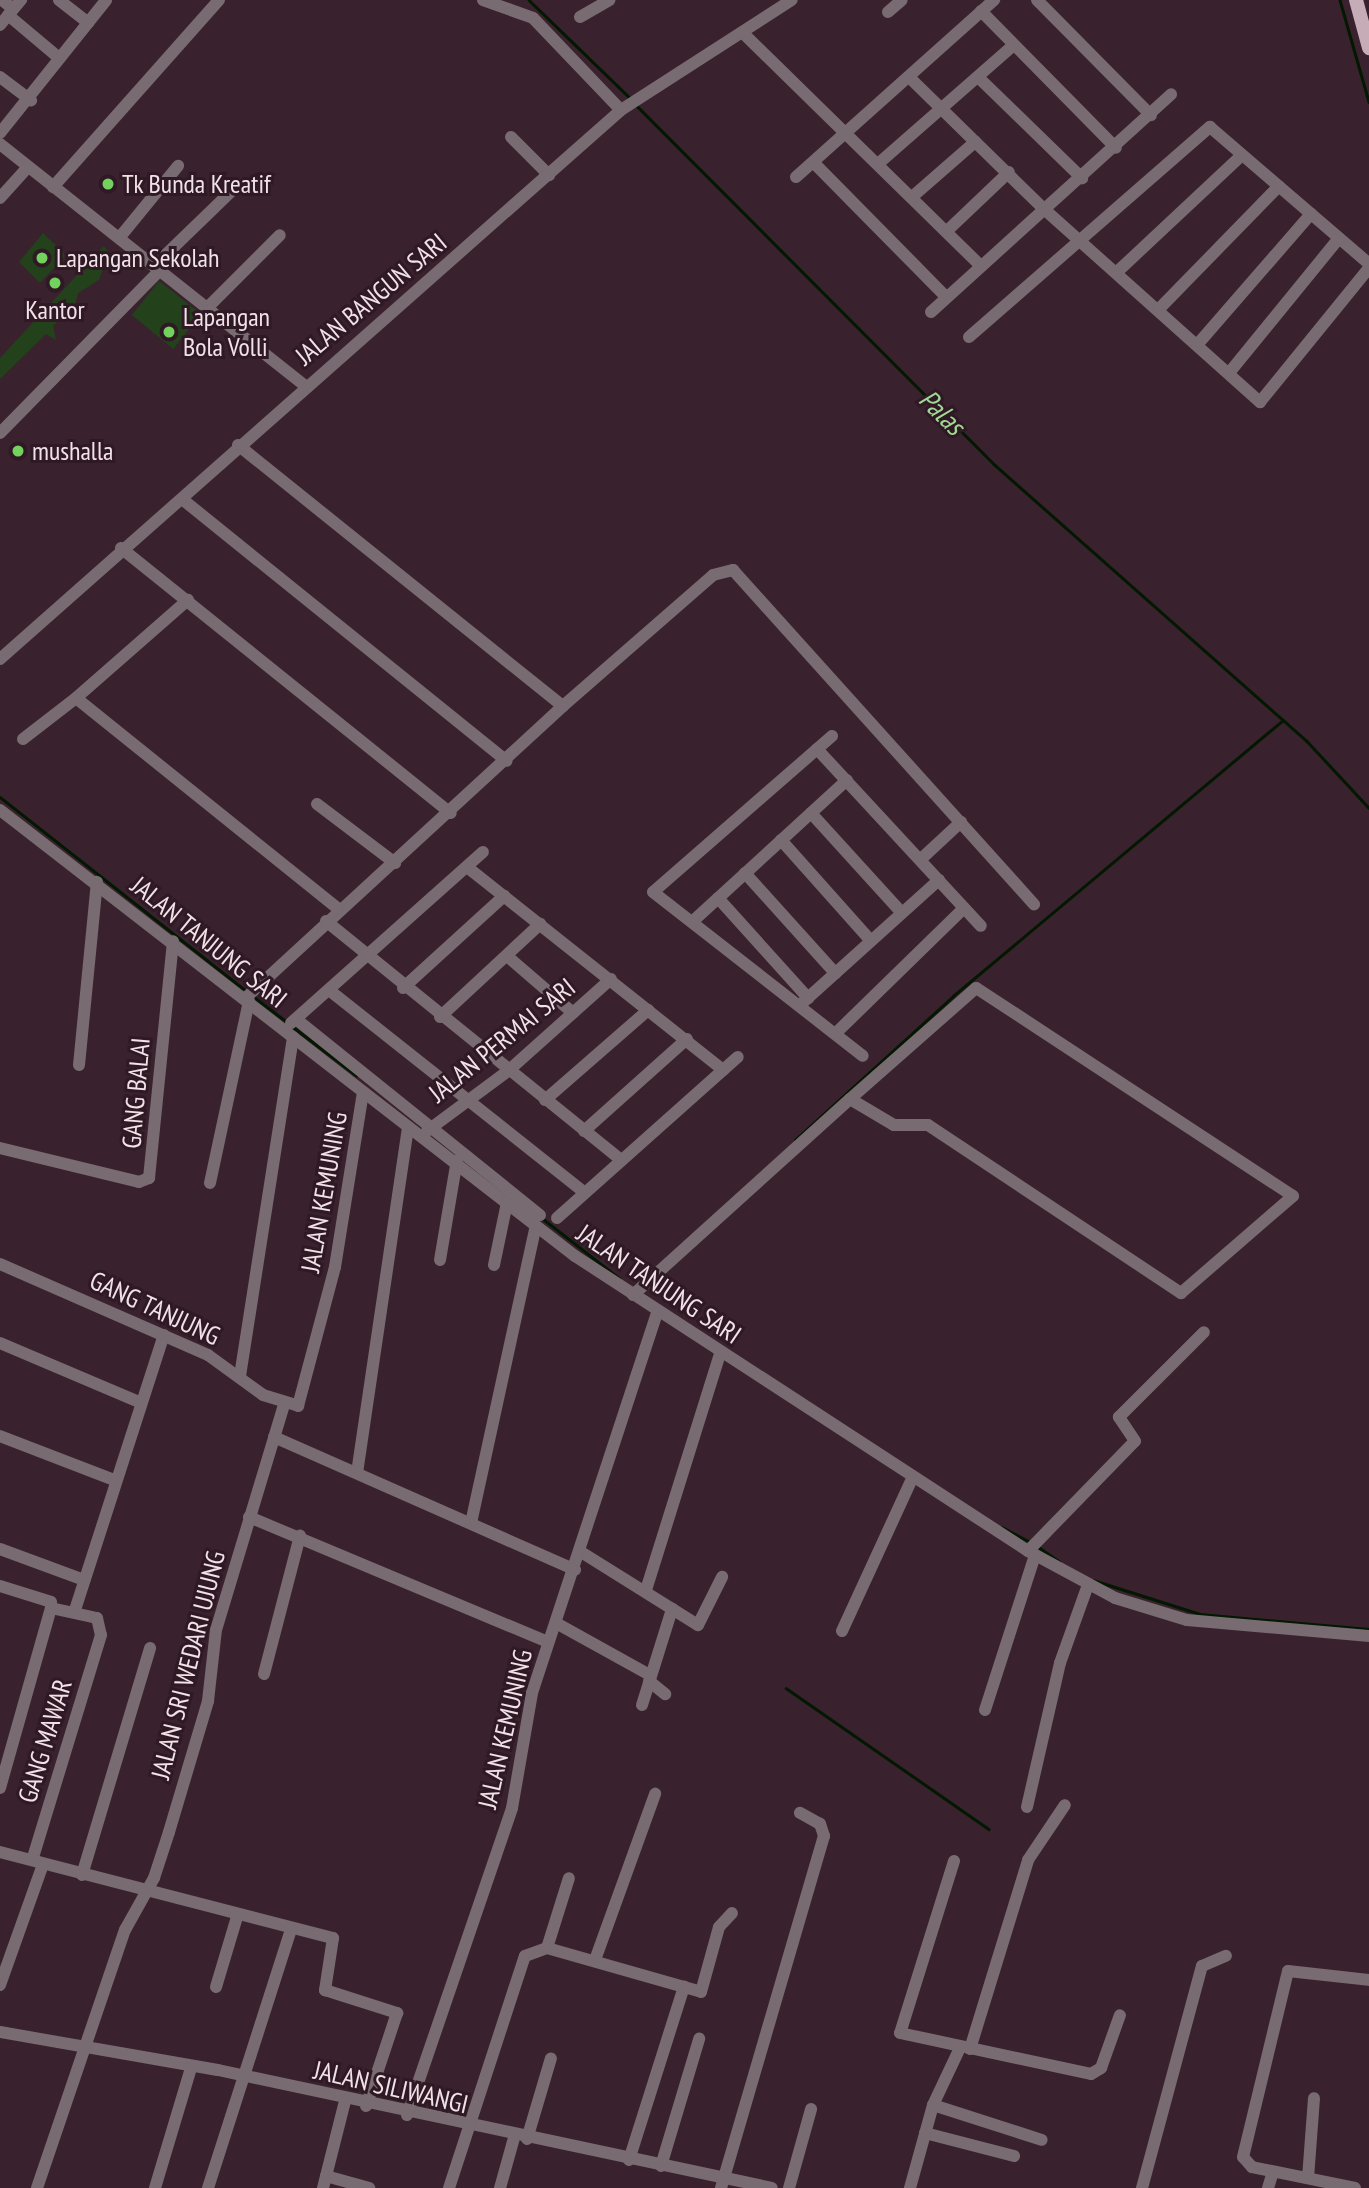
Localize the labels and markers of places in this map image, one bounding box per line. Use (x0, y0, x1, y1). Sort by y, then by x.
place label: Tk Bunda Kreatif (122, 168, 271, 200)
marker: Tk Bunda Kreatif (100, 176, 116, 192)
place label: Lapangan Sekolah (56, 242, 219, 274)
marker: Lapangan Sekolah (34, 250, 50, 266)
marker: Kantor (47, 275, 63, 291)
place label: Kantor (25, 294, 85, 326)
place label: Lapangan Bola Volli (183, 301, 270, 362)
marker: Lapangan Bola Volli (161, 324, 177, 340)
place label: mushalla (32, 435, 113, 467)
marker: mushalla (10, 443, 26, 459)

